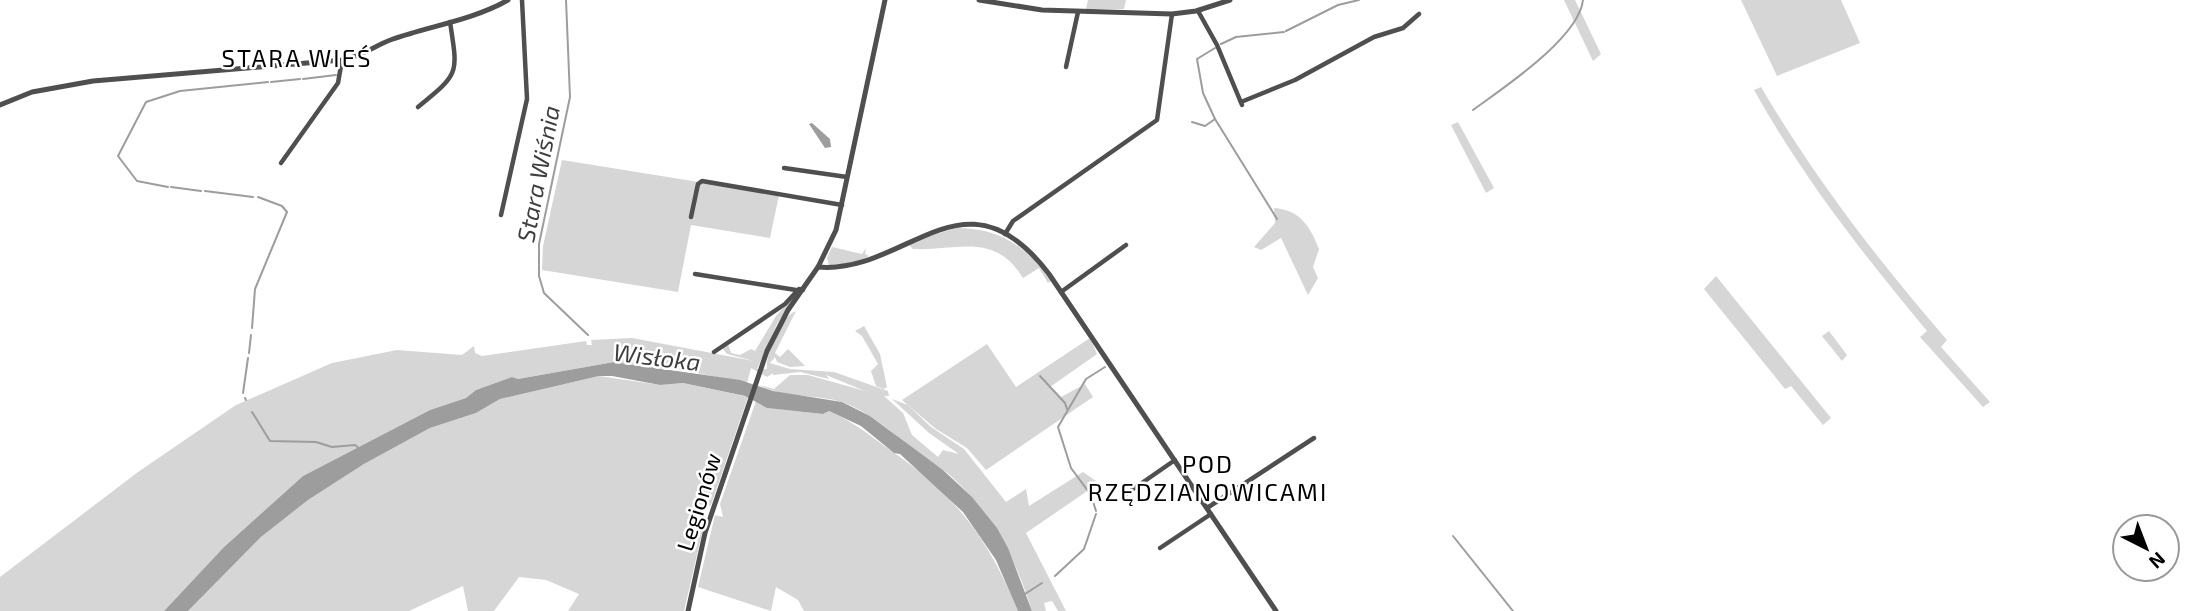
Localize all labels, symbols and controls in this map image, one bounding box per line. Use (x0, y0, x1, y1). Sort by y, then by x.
district label: STARA WIEŚ (221, 43, 373, 72)
water label: Stara Wiśnia (510, 103, 565, 244)
water label: Wisłoka (612, 337, 702, 376)
street label: Legionów (670, 449, 726, 554)
district label: POD RZĘDZIANOWICAMI (1088, 449, 1328, 506)
north arrow (2111, 513, 2181, 583)
text: N (2145, 548, 2171, 574)

